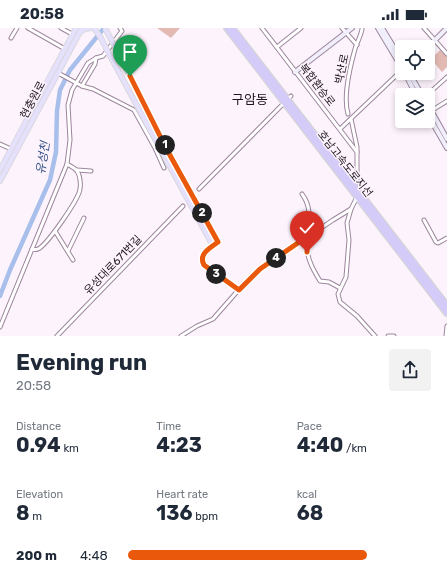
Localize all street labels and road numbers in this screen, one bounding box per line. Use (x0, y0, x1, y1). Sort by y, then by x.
street label: 박산로 (332, 53, 352, 85)
street label: 복합환승로 (296, 61, 338, 109)
street label: 현충원로 (18, 79, 48, 121)
street label: 호남고속도로지선 (315, 128, 375, 200)
street label: 유성대로671번길 (81, 233, 145, 297)

